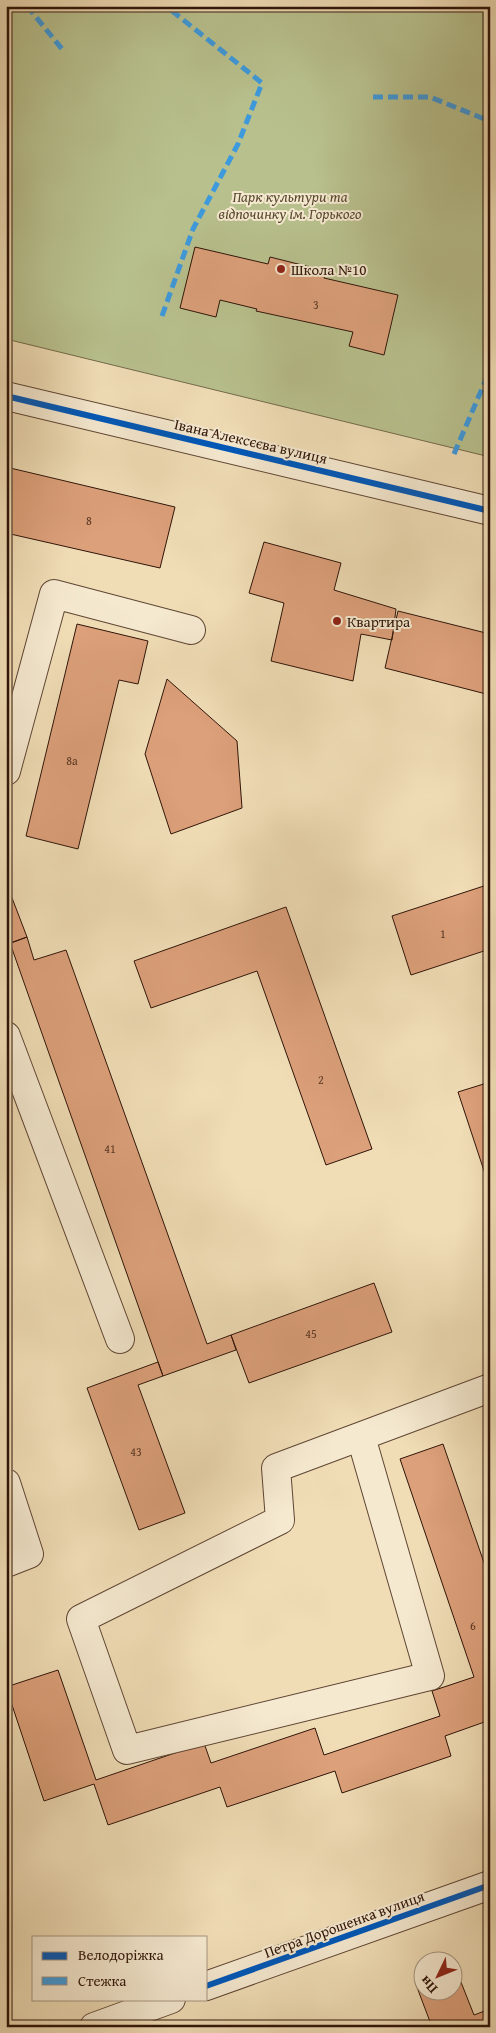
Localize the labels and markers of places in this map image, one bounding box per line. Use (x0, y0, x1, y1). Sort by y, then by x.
place label: Школа №10 (291, 259, 366, 280)
marker: Школа №10 (275, 263, 287, 275)
place label: Квартира (347, 611, 411, 632)
marker: Квартира (331, 615, 343, 627)

